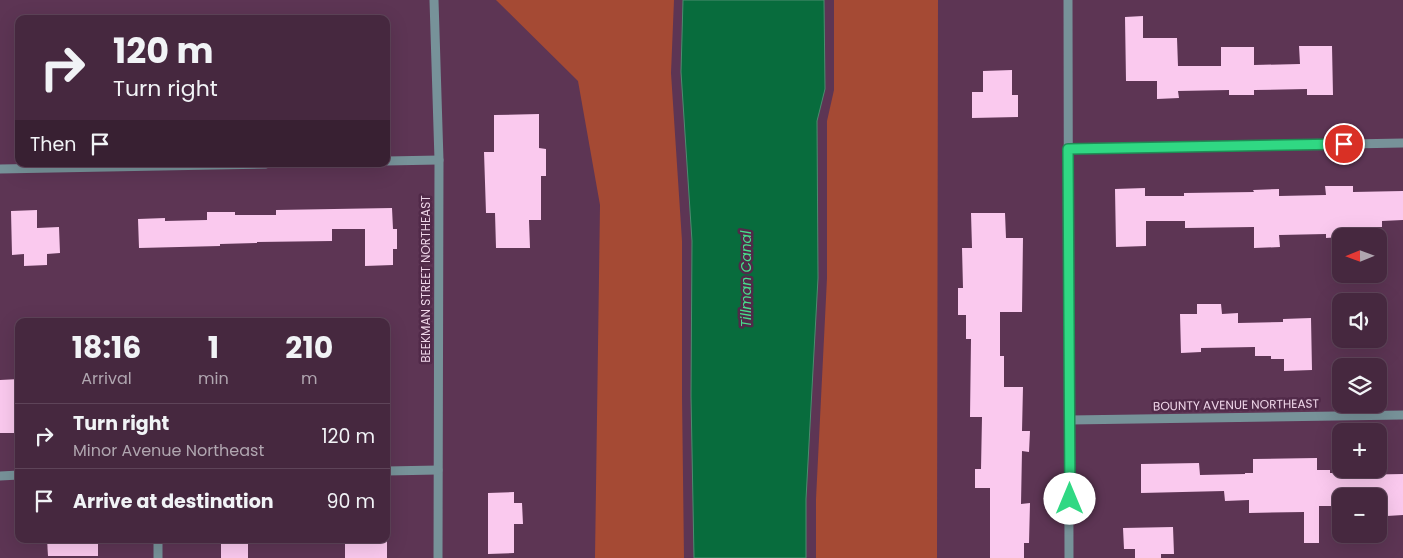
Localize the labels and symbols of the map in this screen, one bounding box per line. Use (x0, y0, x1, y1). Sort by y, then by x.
pin (1323, 123, 1365, 165)
street label: BEEKMAN STREET NORTHEAST (417, 195, 434, 363)
north arrow (1332, 228, 1388, 282)
water label: Tillman Canal (736, 230, 756, 328)
street label: BOUNTY AVENUE NORTHEAST (1153, 395, 1320, 414)
position arrow (1043, 472, 1095, 524)

